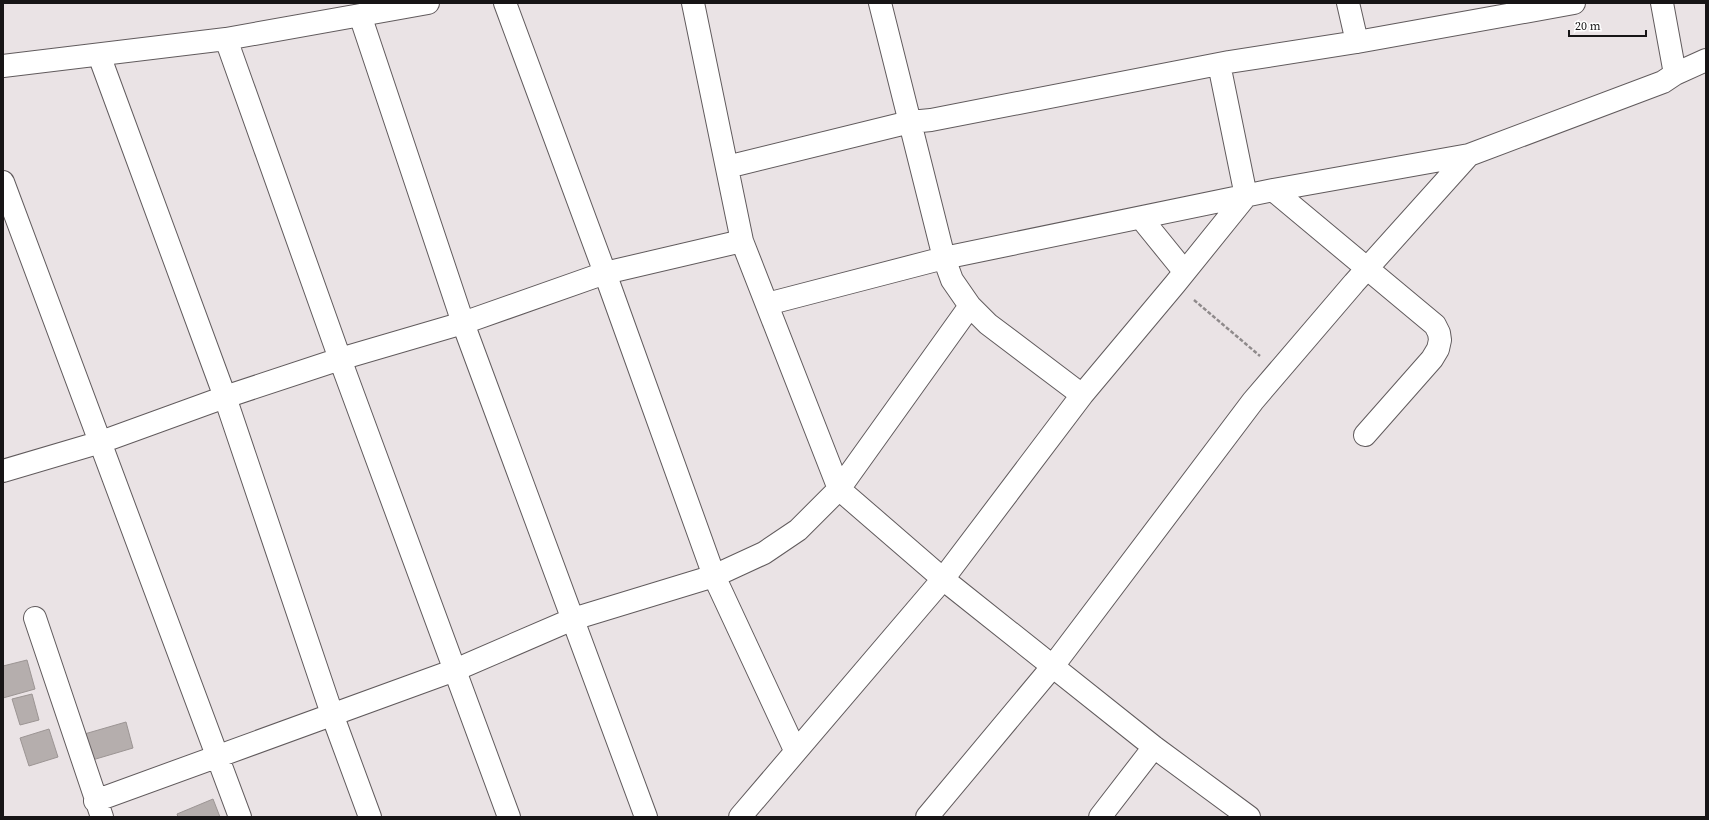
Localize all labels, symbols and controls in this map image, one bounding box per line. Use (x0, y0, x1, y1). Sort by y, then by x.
scale bar (1569, 12, 1646, 38)
text: 20 m (1575, 18, 1601, 34)

